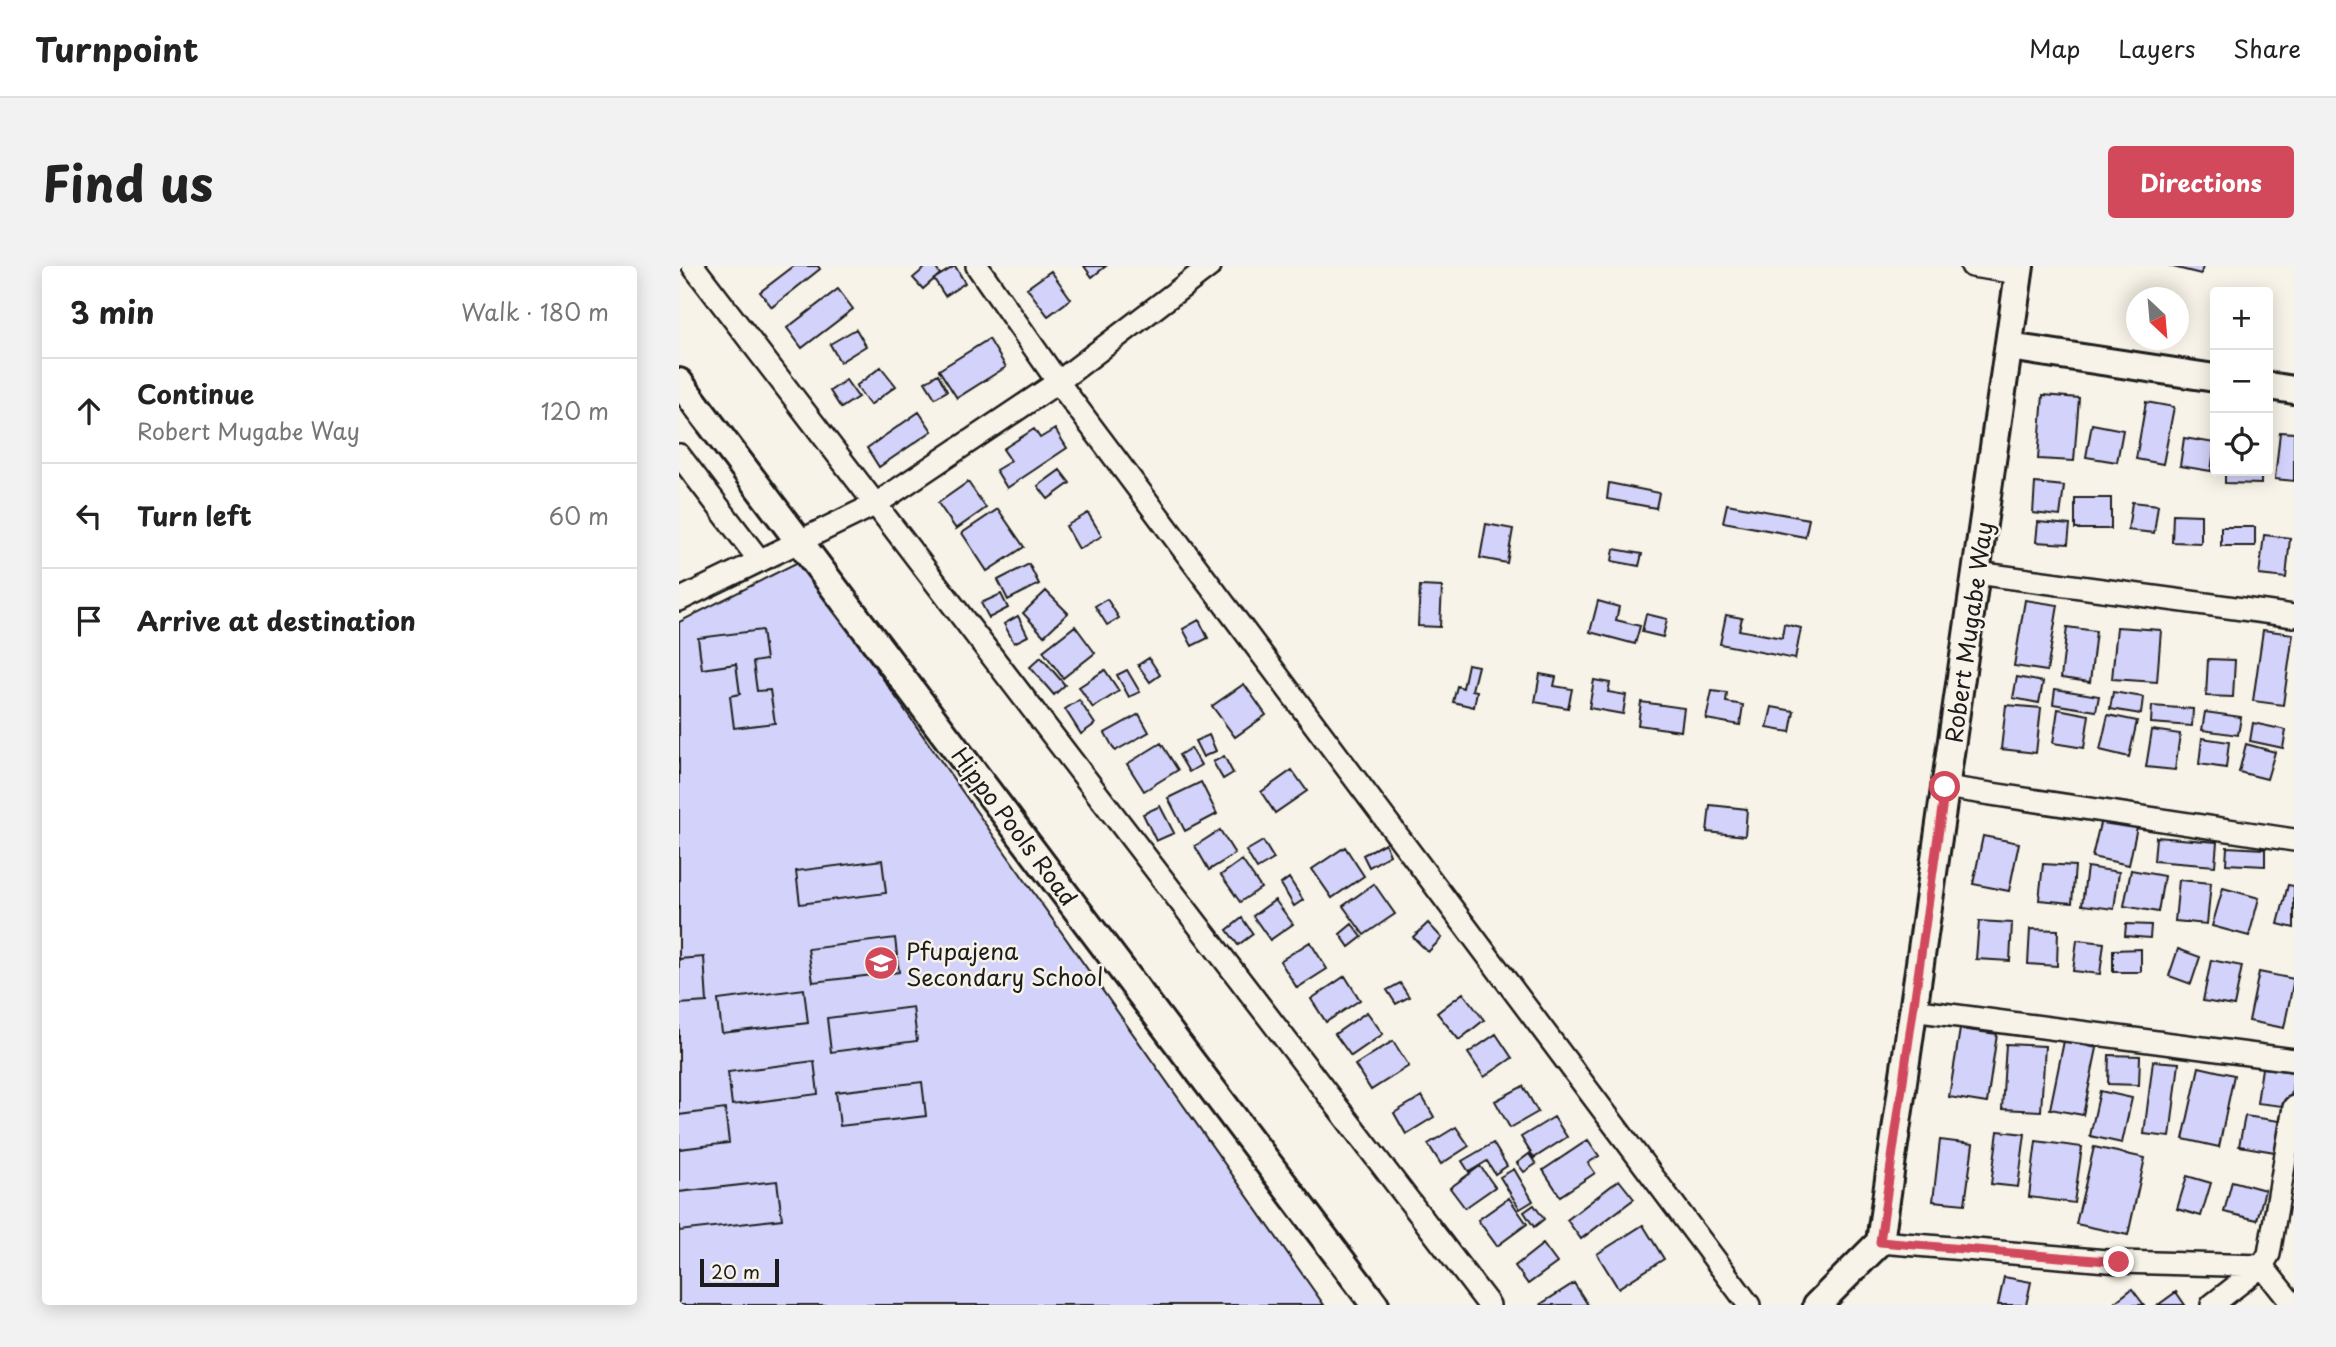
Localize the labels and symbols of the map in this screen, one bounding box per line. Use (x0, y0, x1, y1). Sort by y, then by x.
north arrow (2126, 287, 2189, 350)
street label: Robert Mugabe Way (1935, 519, 2001, 745)
street label: Hippo Pools Road (944, 739, 1086, 913)
route start (1929, 771, 1960, 802)
place label: Pfupajena Secondary School (906, 933, 1103, 994)
school or university icon: Pfupajena Secondary School (862, 944, 900, 982)
route end (2103, 1246, 2134, 1277)
scale bar (700, 1256, 779, 1288)

